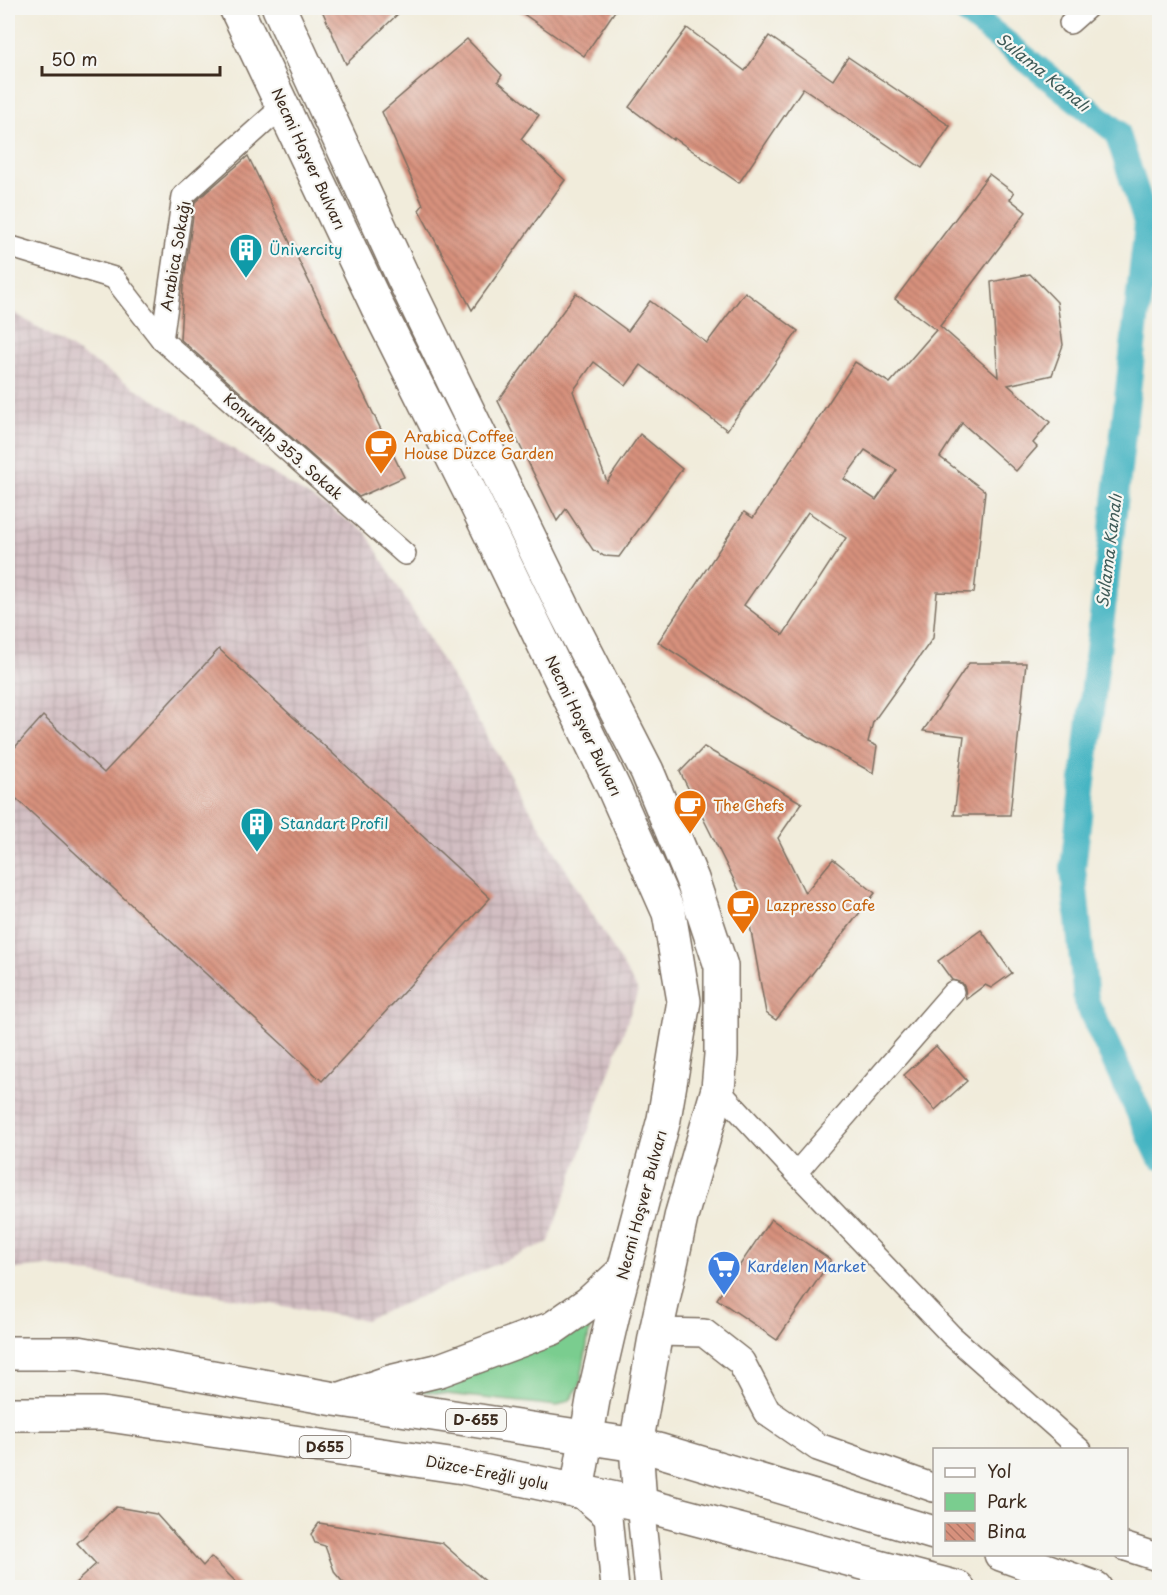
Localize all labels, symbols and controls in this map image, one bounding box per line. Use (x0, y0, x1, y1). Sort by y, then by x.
water label: Sulama Kanalı (992, 26, 1097, 117)
scale bar (42, 39, 220, 77)
text: 50 m (51, 45, 98, 72)
street label: Necmi Hoşver Bulvarı (266, 84, 352, 233)
street label: Arabica Sokağı (153, 199, 196, 313)
building icon: Ünivercity (228, 232, 264, 279)
place label: Ünivercity (269, 237, 343, 260)
street label: Konuralp 353. Sokak (219, 387, 349, 505)
place label: Arabica Coffee House Düzce Garden (404, 424, 554, 464)
cafe icon: Arabica Coffee House Düzce Garden (363, 428, 399, 475)
water label: Sulama Kanalı (1089, 491, 1127, 609)
street label: Necmi Hoşver Bulvarı (540, 651, 628, 800)
cafe icon: The Chefs (672, 788, 708, 835)
place label: The Chefs (713, 793, 784, 816)
building icon: Standart Profil (239, 806, 275, 853)
place label: Standart Profil (280, 811, 389, 834)
cafe icon: Lazpresso Cafe (725, 888, 761, 935)
place label: Lazpresso Cafe (766, 893, 875, 916)
street label: Necmi Hoşver Bulvarı (609, 1127, 672, 1282)
supermarket icon: Kardelen Market (706, 1249, 742, 1296)
place label: Kardelen Market (747, 1254, 866, 1277)
road number: D-655 (446, 1409, 506, 1431)
road number: D655 (300, 1436, 350, 1458)
street label: Düzce-Ereğli yolu (424, 1448, 551, 1495)
legend (933, 1448, 1128, 1556)
text: Yol (987, 1457, 1012, 1484)
text: Park (987, 1487, 1027, 1514)
text: Bina (987, 1517, 1027, 1544)

